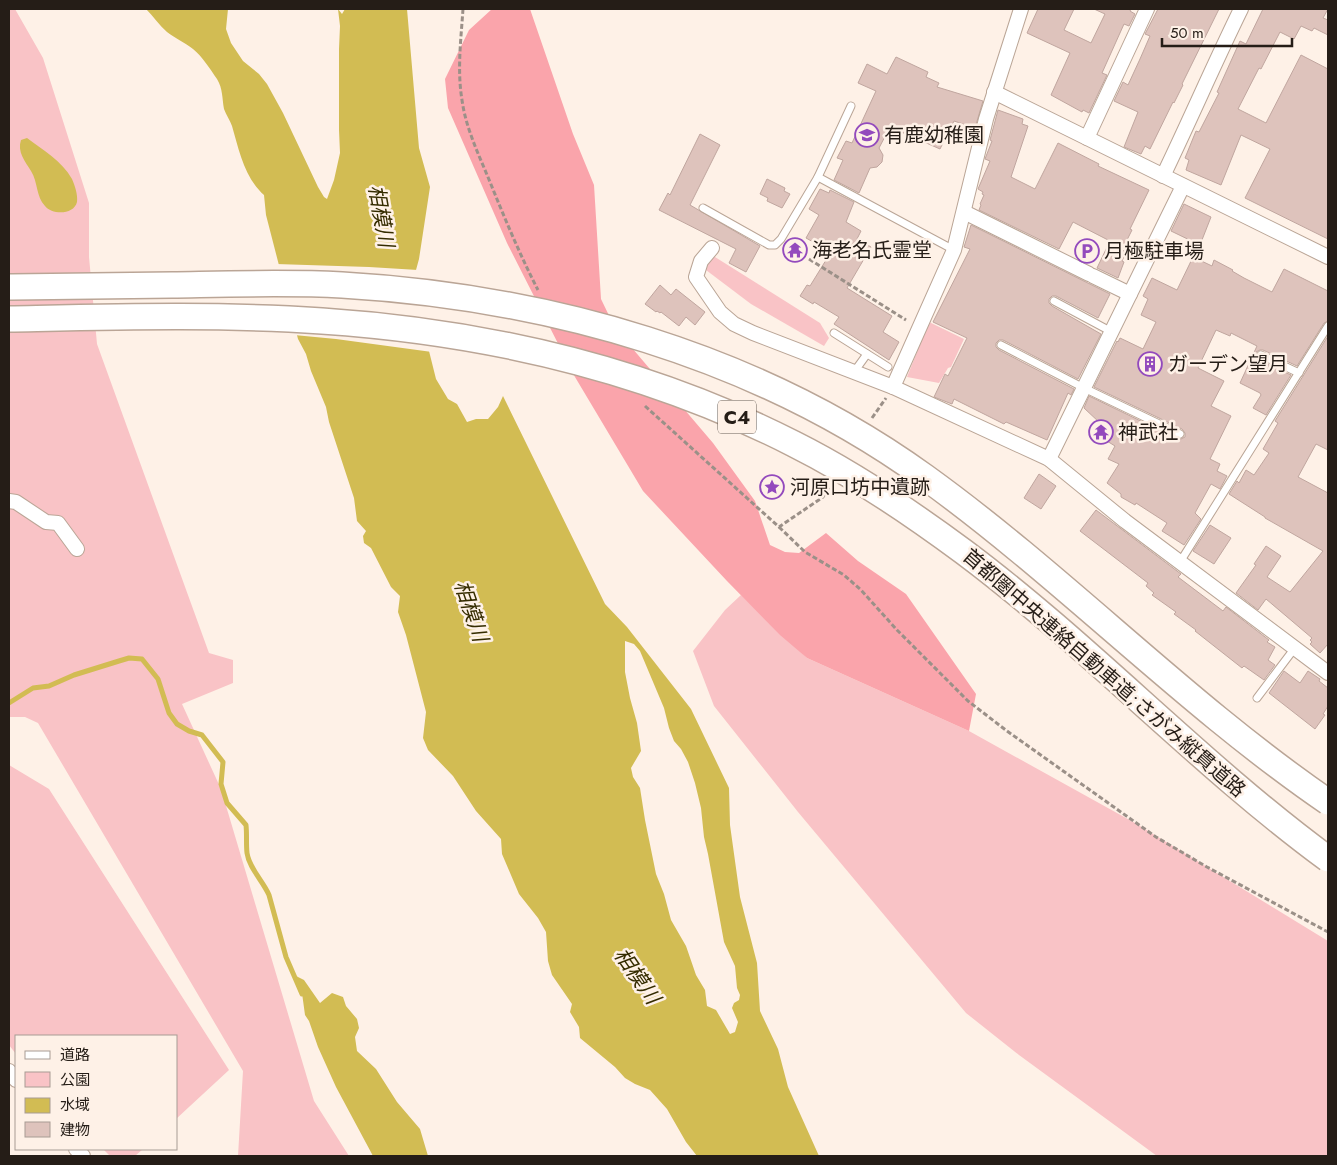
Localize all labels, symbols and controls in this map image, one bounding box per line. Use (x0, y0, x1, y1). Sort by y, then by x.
scale bar (1162, 15, 1292, 47)
text: 50 m (1170, 22, 1204, 44)
place label: 有鹿幼稚園 (884, 121, 984, 150)
school or university icon: 有鹿幼稚園 (854, 122, 880, 148)
water label: 相模川 (361, 182, 402, 252)
place label: 海老名氏霊堂 (812, 236, 932, 265)
temple icon: 海老名氏霊堂 (782, 237, 808, 263)
place label: 月極駐車場 (1104, 237, 1204, 266)
parking icon: 月極駐車場 (1074, 238, 1100, 264)
place label: ガーデン望月 (1168, 350, 1288, 379)
building icon: ガーデン望月 (1137, 351, 1163, 377)
road number: C4 (718, 401, 756, 434)
place label: 神武社 (1118, 418, 1178, 447)
temple icon: 神武社 (1088, 419, 1114, 445)
place label: 河原口坊中遺跡 (790, 473, 930, 502)
place icon: 河原口坊中遺跡 (759, 474, 785, 500)
street label: 首都圏中央連絡自動車道;さがみ縦貫道路 (956, 542, 1252, 804)
water label: 相模川 (447, 576, 496, 648)
water label: 相模川 (607, 942, 669, 1012)
legend (15, 1035, 178, 1150)
text: 道路 (60, 1044, 90, 1066)
text: 公園 (60, 1069, 90, 1091)
text: 水域 (60, 1094, 90, 1116)
text: 建物 (60, 1119, 90, 1141)

